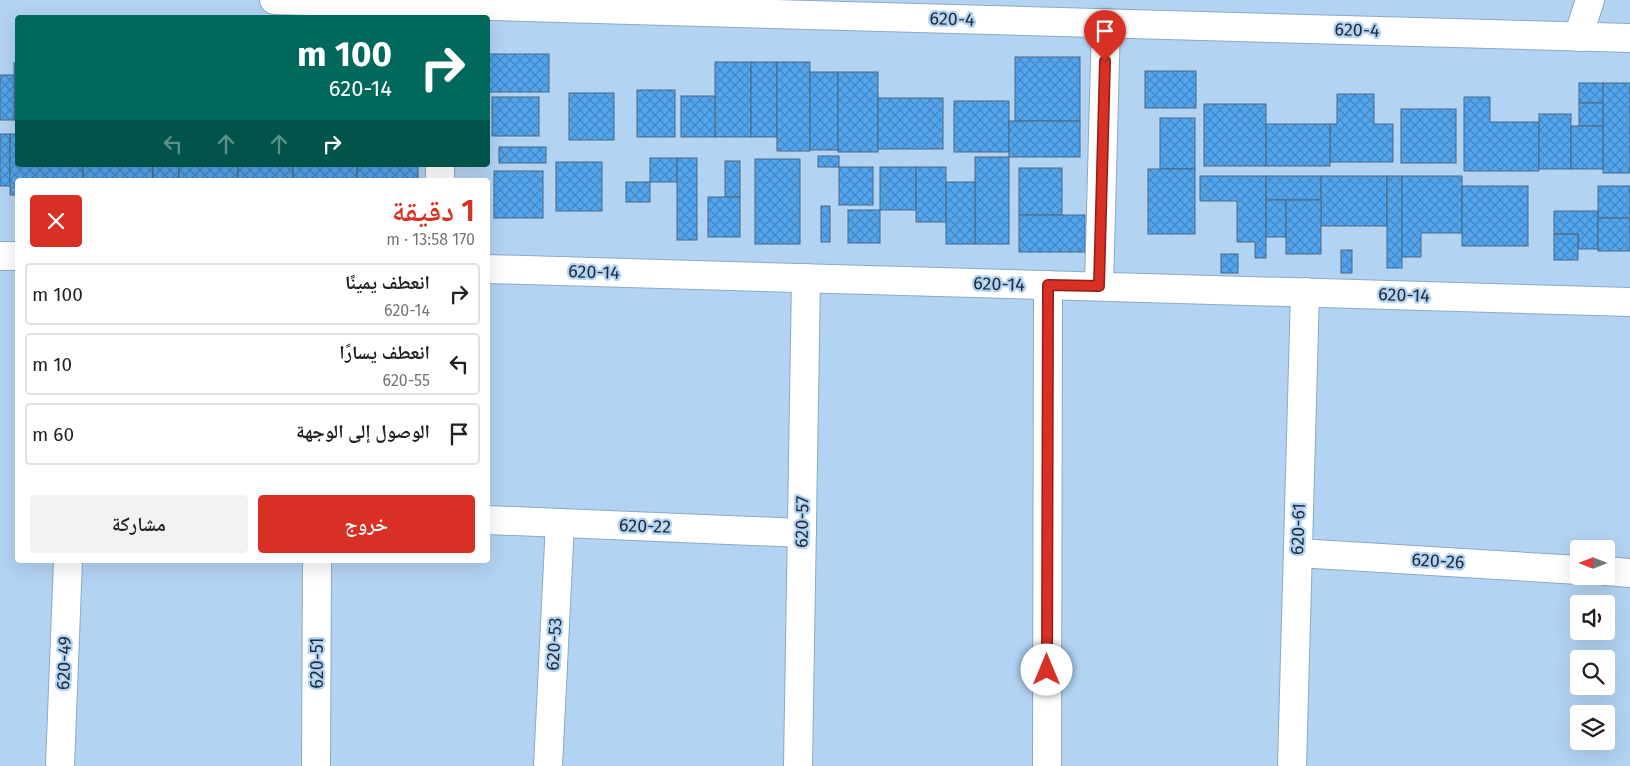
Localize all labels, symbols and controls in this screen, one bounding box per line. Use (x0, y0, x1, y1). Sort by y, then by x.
street label: 620-4 (929, 7, 975, 31)
pin (1084, 10, 1126, 61)
icon: arrive (1091, 17, 1119, 45)
street label: 620-4 (1334, 18, 1380, 42)
text: 100 m (297, 33, 392, 75)
icon: right (410, 35, 475, 100)
text: 620-14 (329, 75, 392, 102)
icon: left (159, 130, 187, 158)
icon: ahead (212, 130, 240, 158)
icon: ahead (265, 130, 293, 158)
icon: right (318, 130, 346, 158)
text: 1 دقيقة (392, 193, 475, 229)
button: close (30, 195, 82, 247)
text: 170 m · 13:58 (386, 230, 475, 249)
street label: 620-14 (568, 260, 621, 284)
text: انعطف يمينًا (345, 271, 430, 294)
street label: 620-14 (973, 272, 1026, 296)
icon: right (445, 280, 473, 308)
text: 100 m (32, 283, 83, 306)
street label: 620-14 (1378, 283, 1431, 307)
text: 620-14 (384, 301, 430, 320)
text: انعطف يسارًا (339, 341, 430, 364)
icon: left (445, 350, 473, 378)
text: 10 m (32, 353, 72, 376)
text: 620-55 (383, 371, 430, 390)
text: الوصول إلى الوجهة (296, 420, 430, 443)
icon: arrive (445, 420, 473, 448)
text: 60 m (32, 423, 74, 446)
button: مشاركة (30, 495, 248, 553)
button: خروج (258, 495, 475, 553)
street label: 620-57 (791, 496, 813, 548)
street label: 620-61 (1286, 503, 1310, 555)
street label: 620-22 (618, 514, 672, 538)
north arrow (1570, 540, 1615, 585)
map controls (1570, 540, 1615, 750)
street label: 620-26 (1411, 549, 1465, 573)
button: sound (1570, 595, 1615, 640)
street label: 620-53 (542, 617, 566, 671)
street label: 620-49 (52, 636, 76, 690)
street label: 620-51 (306, 637, 328, 689)
position arrow (1020, 643, 1072, 695)
button: search (1570, 650, 1615, 695)
button: layers (1570, 705, 1615, 750)

